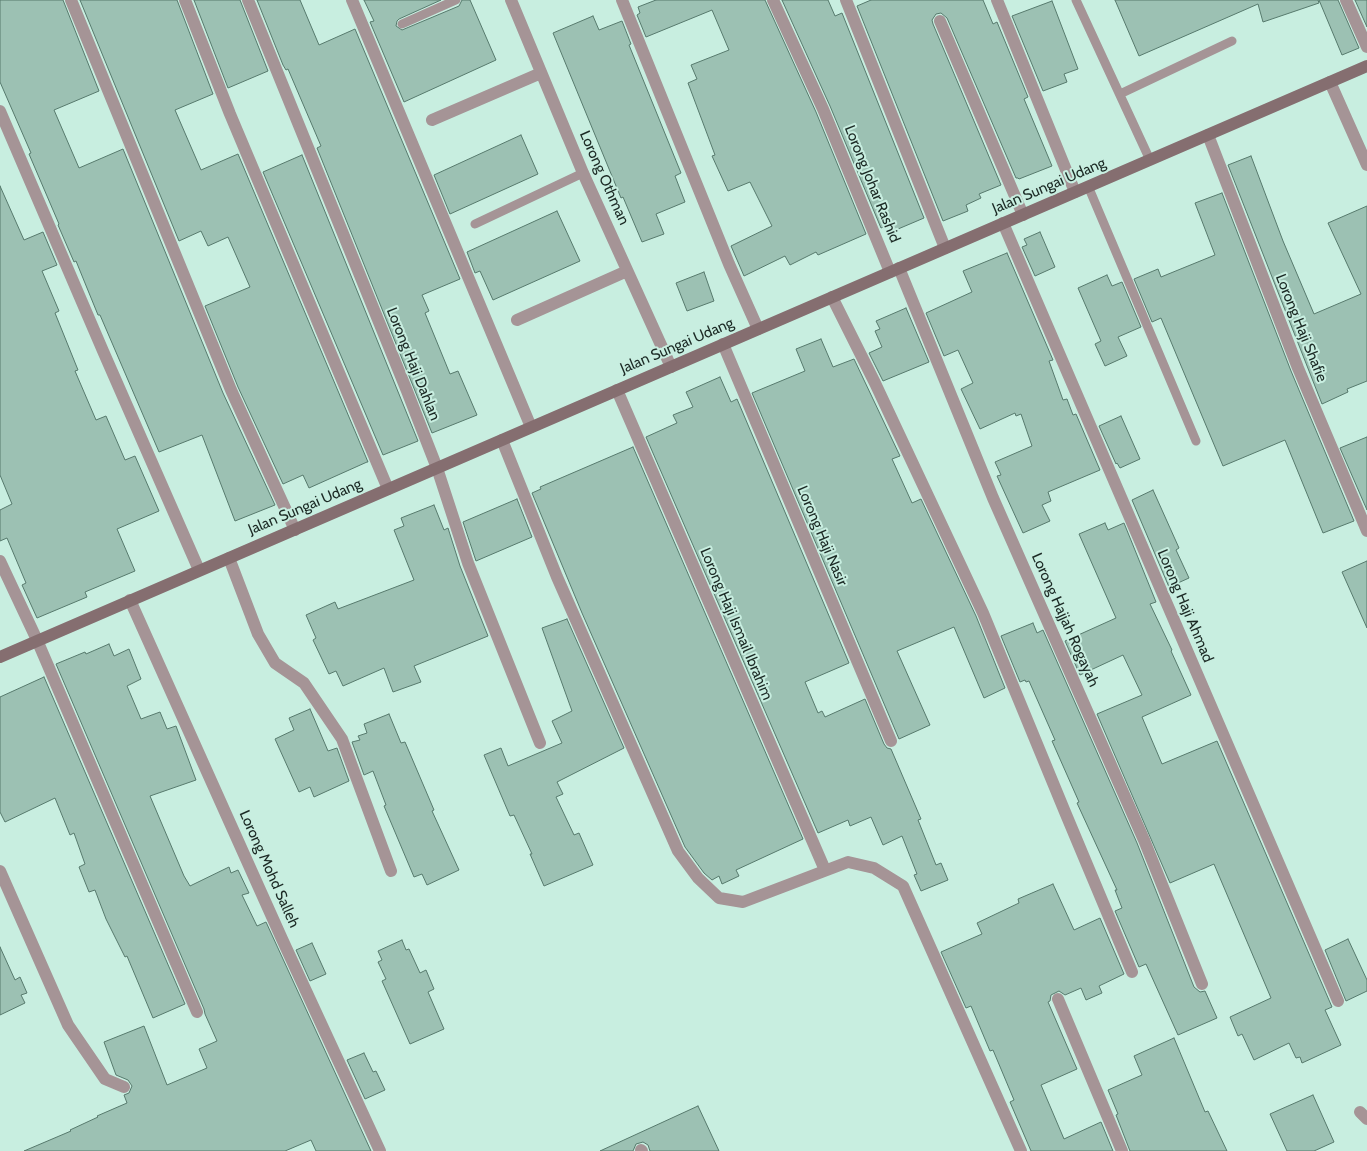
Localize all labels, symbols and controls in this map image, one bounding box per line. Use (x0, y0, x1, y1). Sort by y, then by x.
street label: Lorong Johar Rashid (840, 123, 904, 245)
street label: Lorong Othman (575, 128, 633, 228)
street label: Jalan Sungai Udang (990, 154, 1108, 218)
street label: Lorong Haji Shafie (1271, 271, 1331, 385)
street label: Lorong Haji Dahlan (382, 305, 444, 423)
street label: Jalan Sungai Udang (618, 314, 736, 378)
street label: Jalan Sungai Udang (246, 475, 364, 539)
street label: Lorong Haji Nasir (793, 483, 851, 589)
street label: Lorong Haji Ismail Ibrahim (696, 545, 776, 703)
street label: Lorong Haji Ahmad (1153, 547, 1217, 665)
street label: Lorong Hajjah Rogayah (1027, 550, 1103, 690)
street label: Lorong Mohd Salleh (235, 808, 303, 930)

